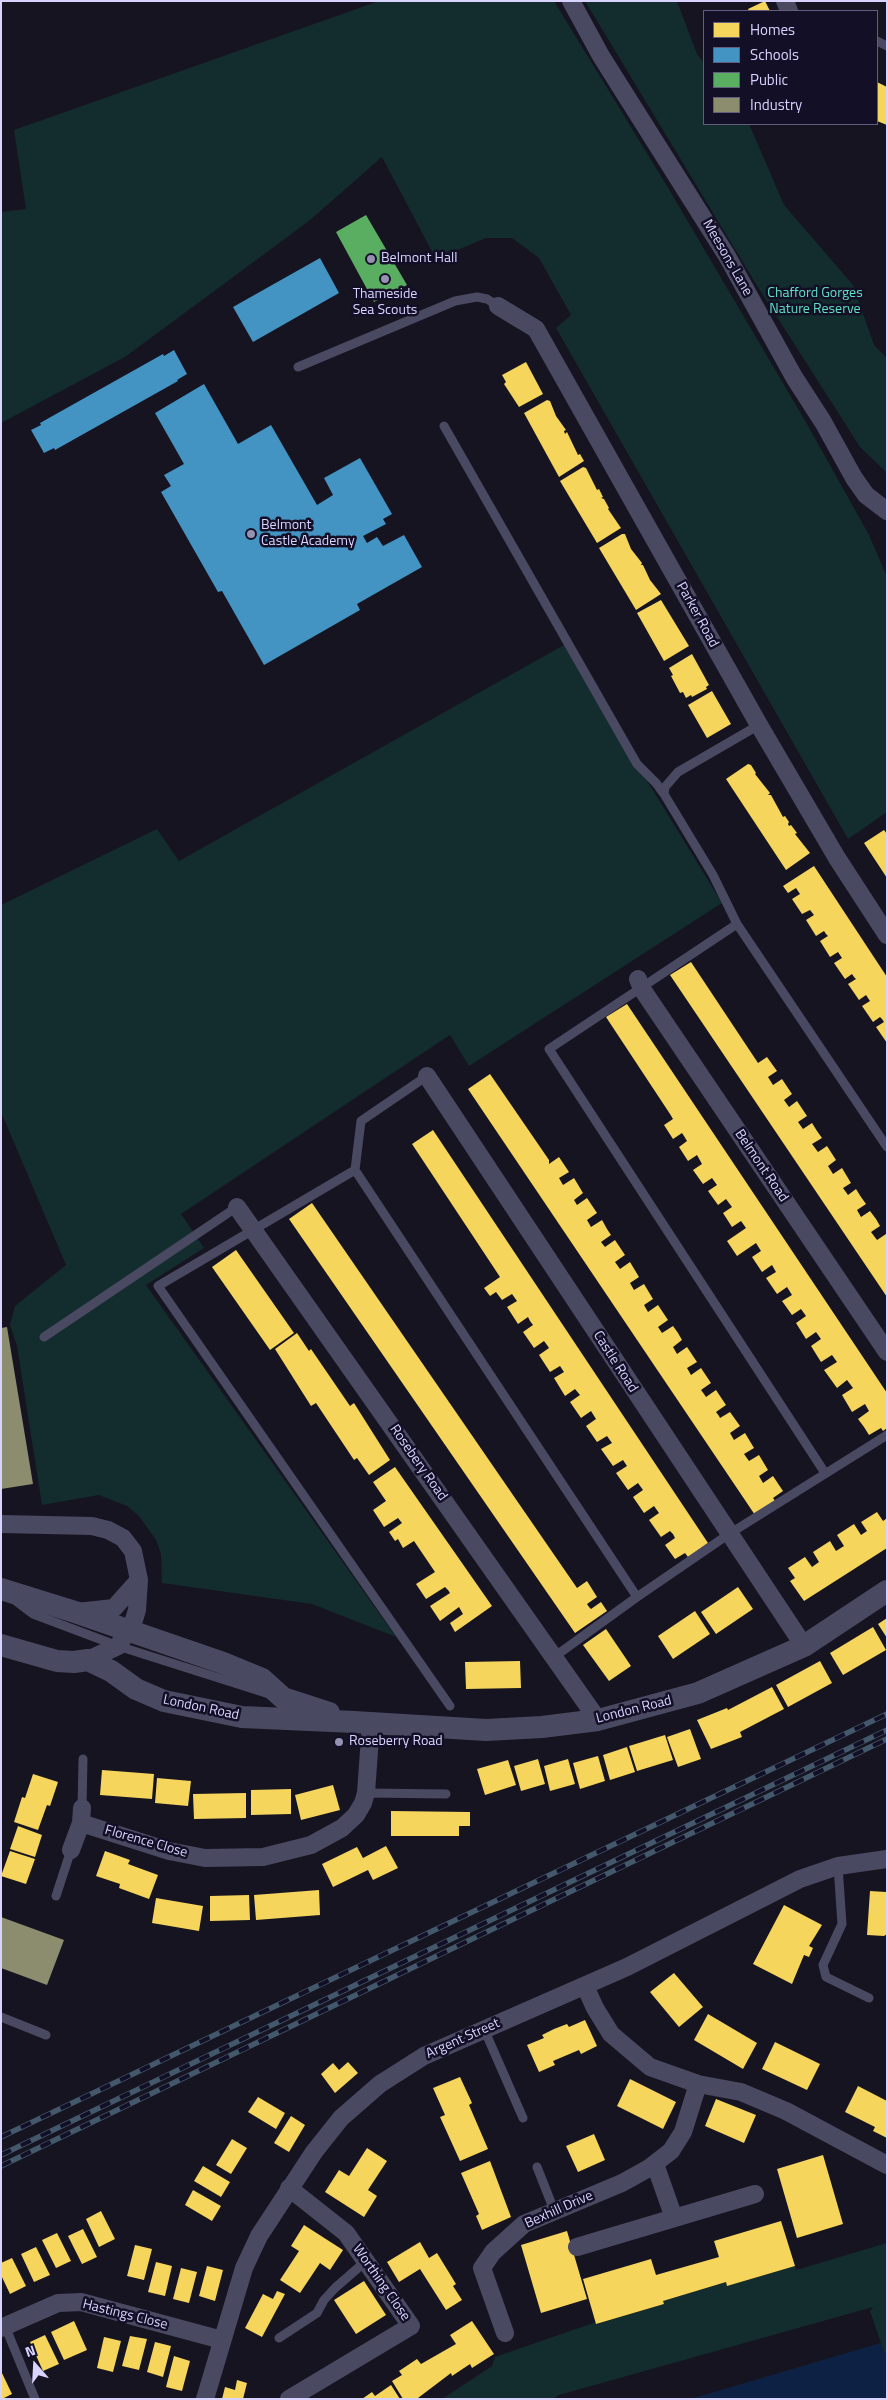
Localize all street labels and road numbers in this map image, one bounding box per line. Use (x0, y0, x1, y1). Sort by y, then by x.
street label: Meesons Lane (698, 217, 756, 299)
street label: Parker Road (672, 579, 722, 651)
street label: Belmont Road (731, 1127, 791, 1205)
street label: Castle Road (589, 1328, 641, 1396)
street label: Rosebery Road (386, 1422, 450, 1504)
street label: London Road (161, 1692, 241, 1724)
street label: London Road (594, 1693, 674, 1727)
street label: Florence Close (103, 1822, 189, 1862)
street label: Argent Street (424, 2015, 502, 2063)
street label: Bexhill Drive (522, 2188, 596, 2232)
street label: Worthing Close (348, 2242, 414, 2324)
street label: Hastings Close (81, 2296, 169, 2334)

